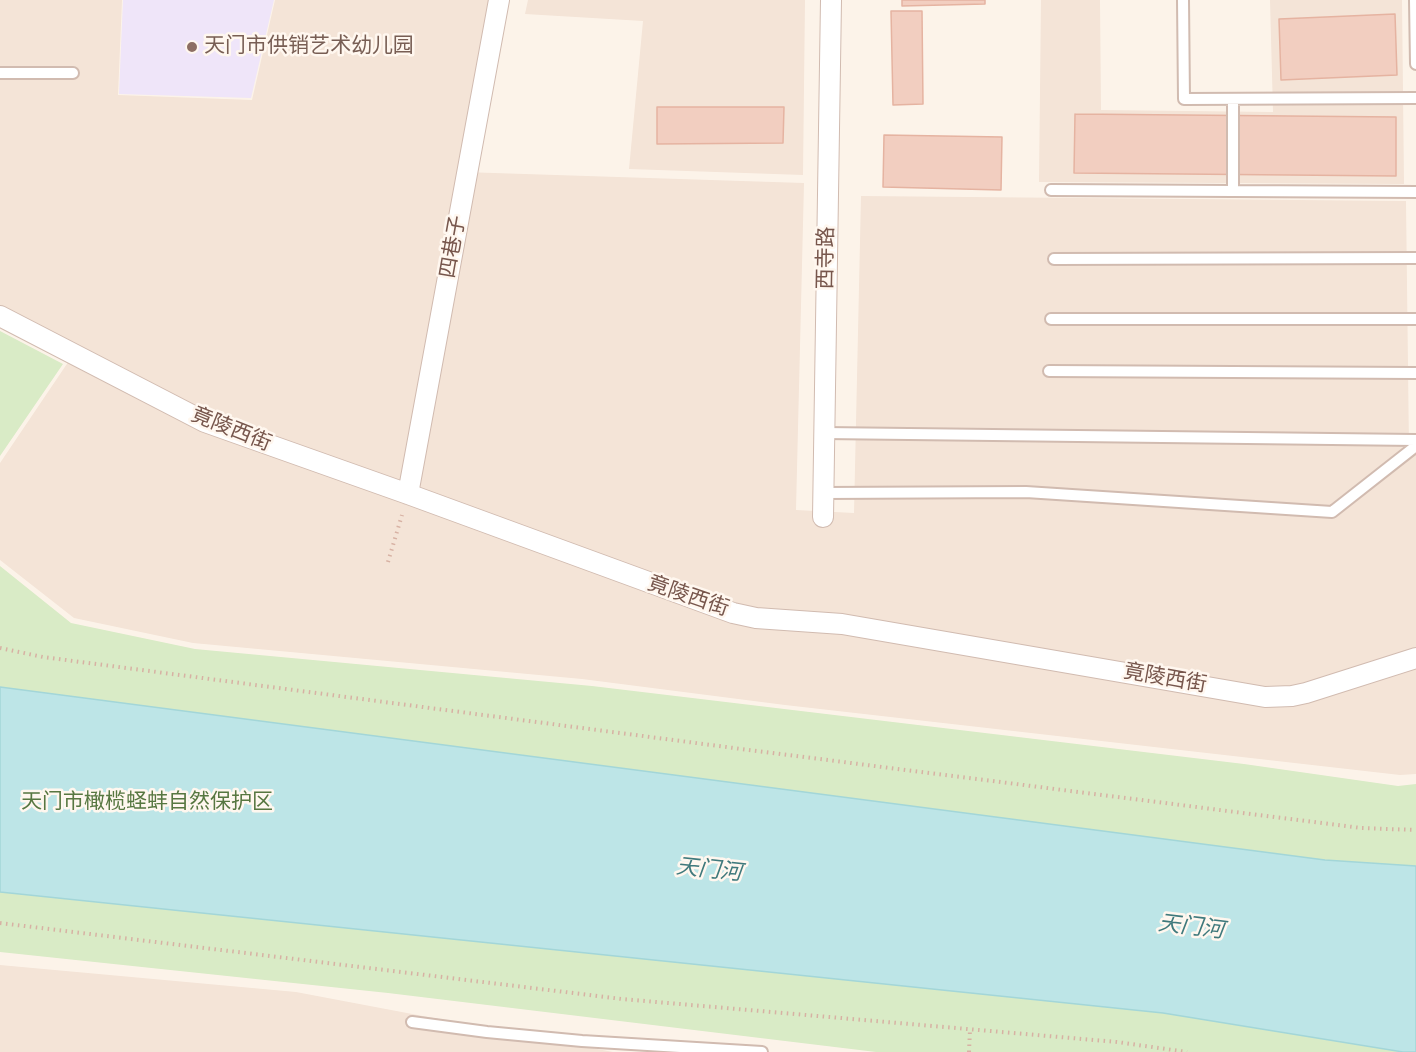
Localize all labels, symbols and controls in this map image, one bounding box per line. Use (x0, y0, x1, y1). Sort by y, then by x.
place label: 天门市供销艺术幼儿园 (204, 34, 414, 60)
marker: 天门市供销艺术幼儿园 (185, 40, 199, 54)
street label: 四巷子 (436, 214, 472, 280)
street label: 西寺路 (814, 226, 840, 290)
street label: 竟陵西街 (187, 403, 275, 457)
street label: 竟陵西街 (644, 571, 732, 623)
street label: 竟陵西街 (1121, 659, 1209, 699)
park label: 天门市橄榄蛏蚌自然保护区 (21, 790, 273, 816)
water label: 天门河 (675, 854, 743, 888)
water label: 天门河 (1157, 911, 1225, 945)

